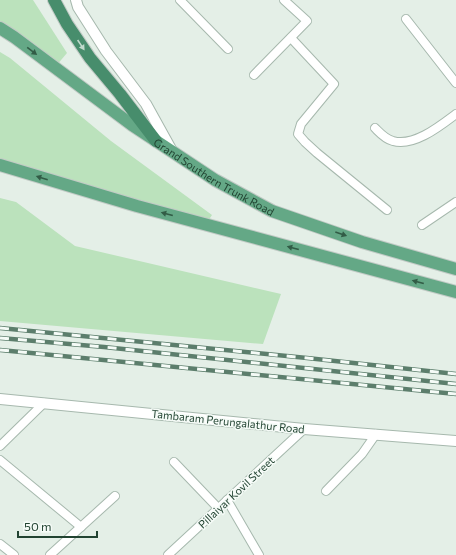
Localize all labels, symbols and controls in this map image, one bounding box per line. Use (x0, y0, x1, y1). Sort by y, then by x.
one-way arrow (77, 40, 85, 51)
one-way arrow (27, 46, 37, 54)
street label: Grand Southern Trunk Road (152, 135, 277, 218)
one-way arrow (36, 175, 48, 181)
one-way arrow (161, 211, 173, 217)
one-way arrow (335, 232, 347, 238)
one-way arrow (287, 244, 299, 250)
one-way arrow (412, 278, 425, 284)
street label: Tambaram Perungalathur Road (151, 406, 305, 436)
street label: Pillaiyar Kovil Street (195, 453, 277, 531)
scale bar (18, 513, 97, 539)
text: 50 m (24, 519, 52, 533)

